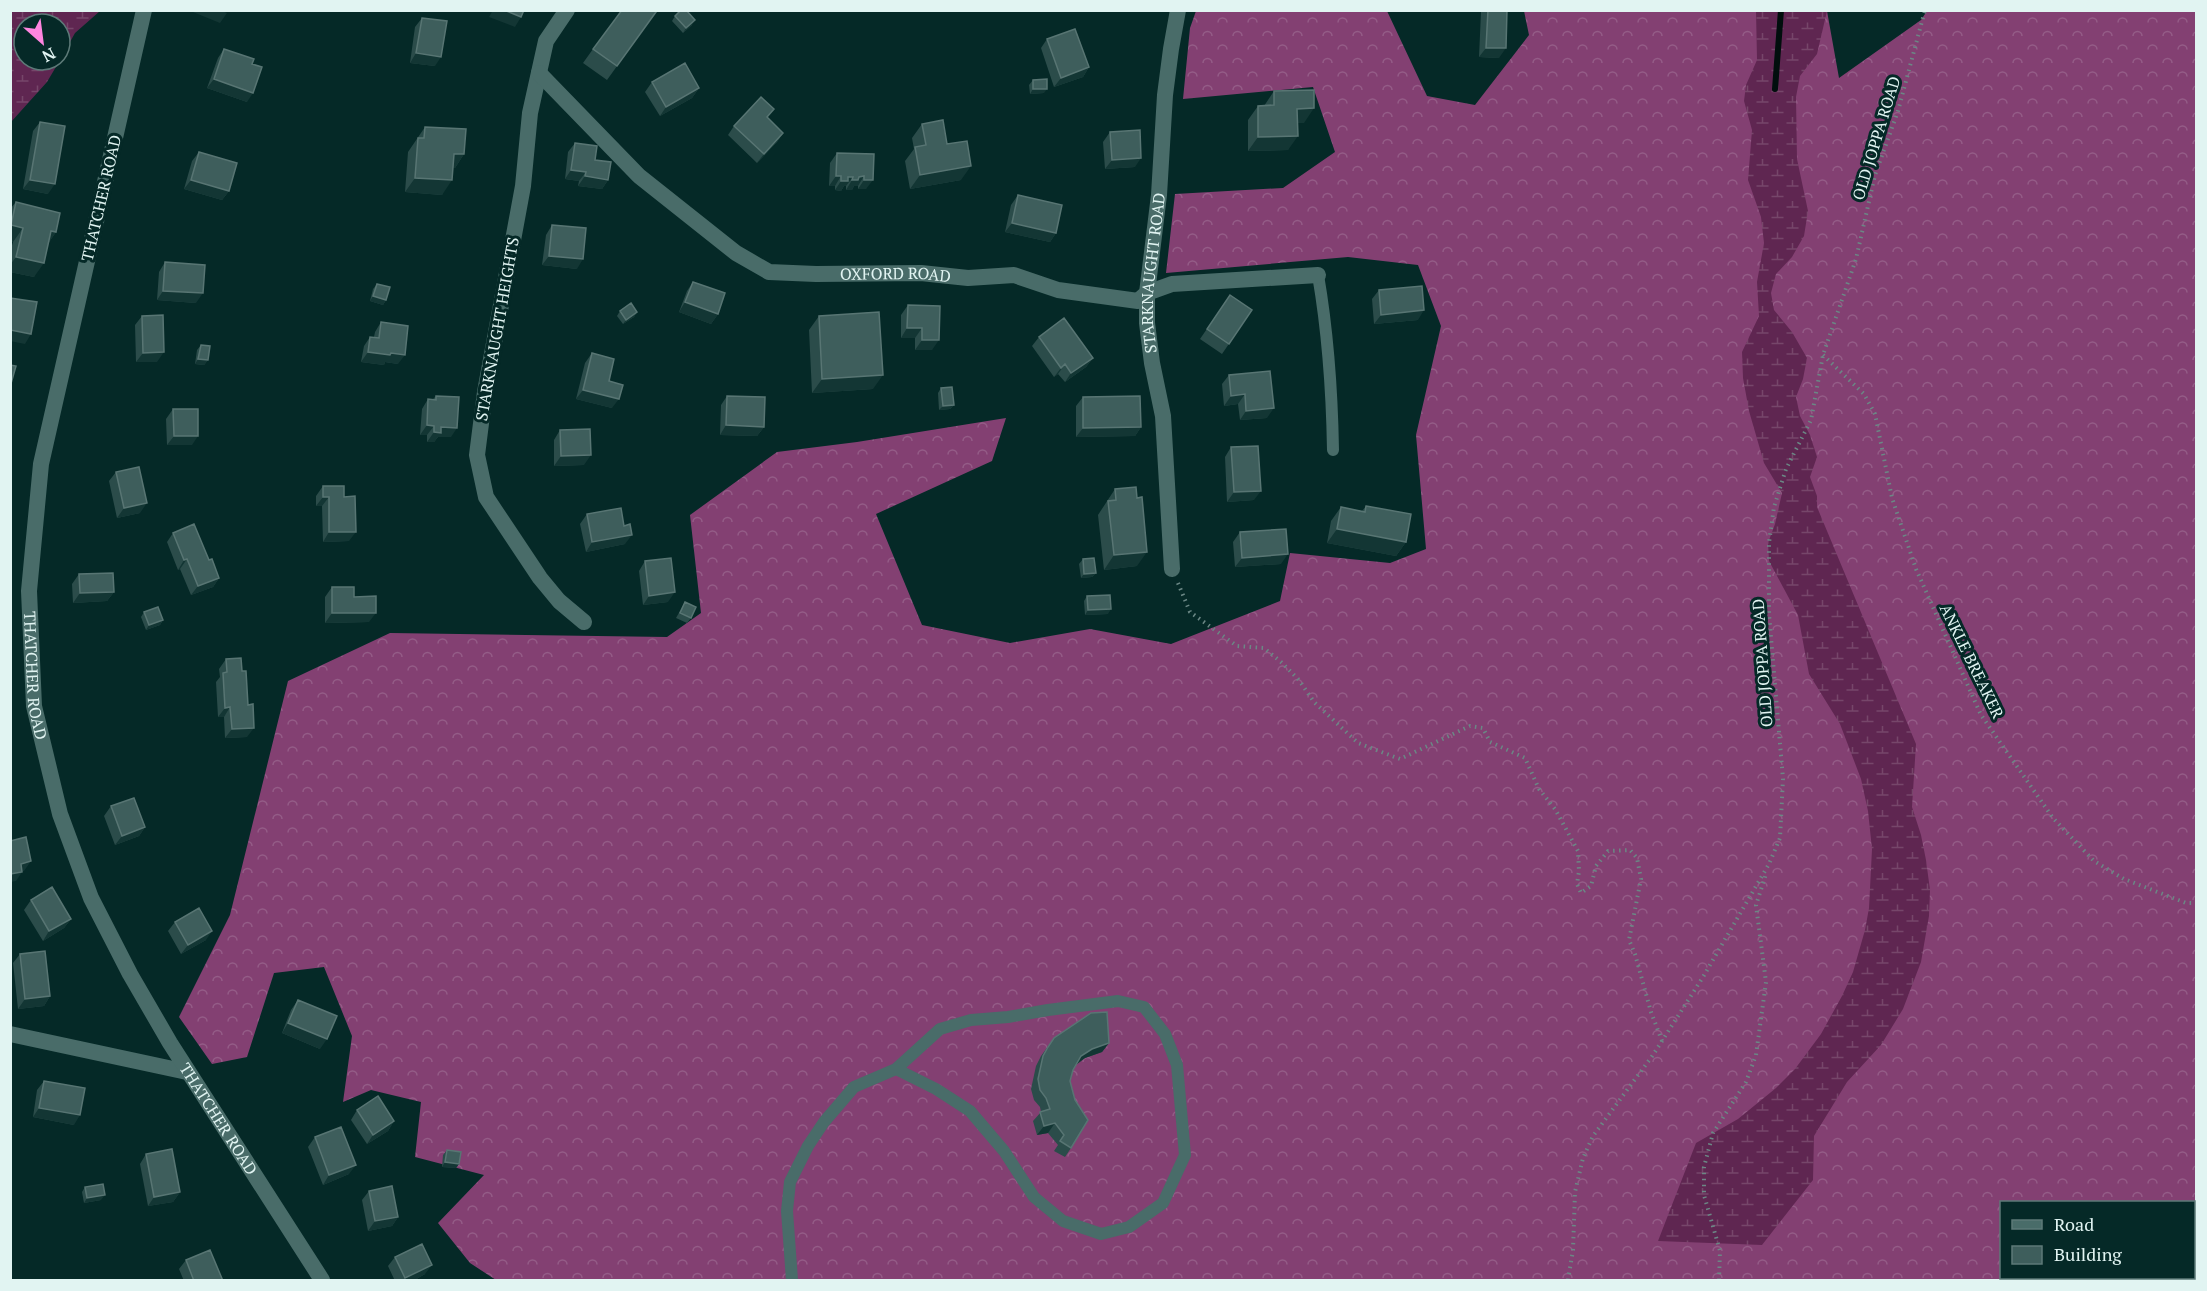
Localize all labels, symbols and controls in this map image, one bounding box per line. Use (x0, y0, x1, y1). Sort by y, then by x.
north arrow (12, 12, 72, 72)
text: N (39, 43, 60, 68)
street label: OLD JOPPA ROAD (1847, 73, 1905, 203)
street label: THATCHER ROAD (76, 133, 126, 263)
street label: STARKNAUGHT ROAD (1136, 191, 1170, 355)
street label: STARKNAUGHT HEIGHTS (470, 235, 524, 423)
street label: OXFORD ROAD (840, 262, 952, 287)
street label: OLD JOPPA ROAD (1747, 598, 1777, 728)
street label: ANKLE BREAKER (1935, 600, 2010, 723)
street label: THATCHER ROAD (19, 611, 53, 742)
street label: THATCHER ROAD (174, 1058, 263, 1179)
legend (2000, 1201, 2195, 1279)
text: Road (2054, 1212, 2094, 1236)
text: Building (2054, 1242, 2122, 1266)

